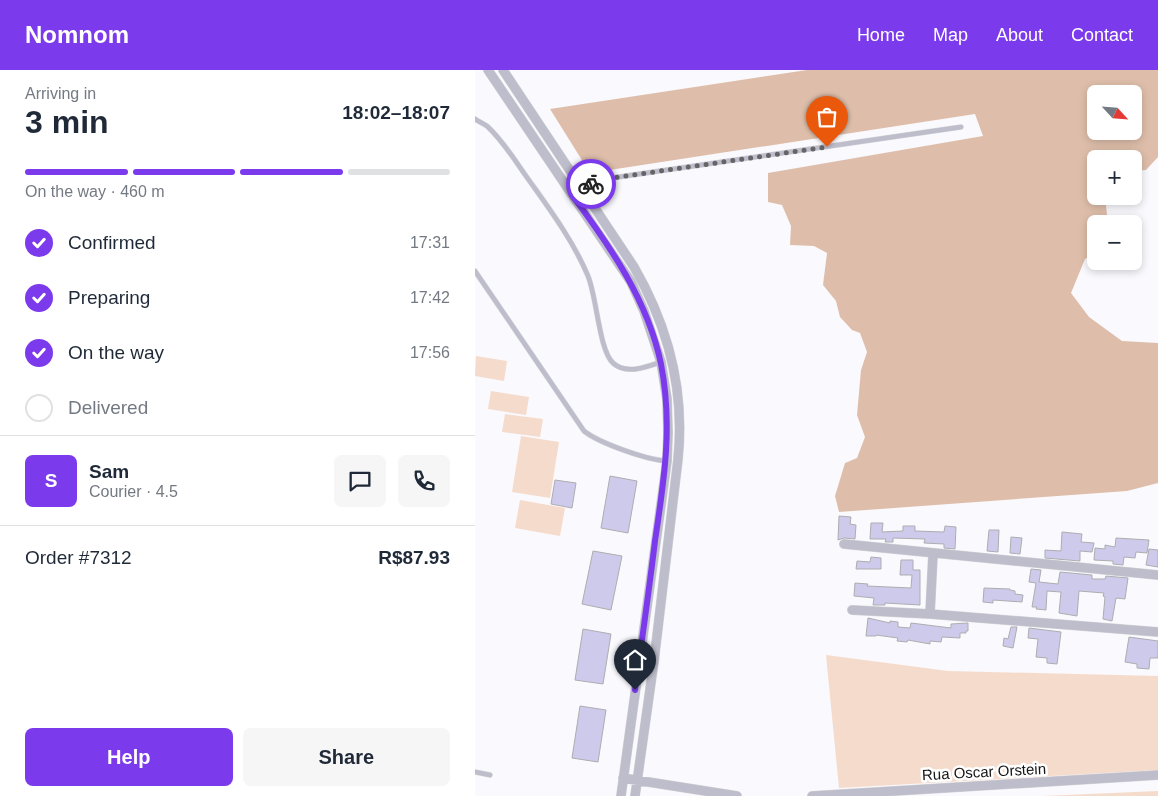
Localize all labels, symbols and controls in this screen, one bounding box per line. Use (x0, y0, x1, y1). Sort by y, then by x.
text: Nomnom (25, 21, 129, 48)
text: Home (857, 25, 905, 45)
text: Map (933, 25, 968, 45)
text: About (996, 25, 1043, 45)
text: Contact (1071, 25, 1133, 45)
text: Arriving in (25, 85, 96, 102)
north arrow (1087, 85, 1143, 140)
map controls (1087, 85, 1142, 270)
pin (806, 96, 848, 147)
text: 18:02–18:07 (342, 102, 450, 123)
icon: bag (813, 103, 841, 131)
text: 3 min (25, 104, 109, 140)
button: + (1087, 150, 1142, 205)
courier (566, 159, 616, 209)
icon: bike (577, 170, 605, 198)
text: On the way · 460 m (25, 183, 165, 200)
button: − (1087, 215, 1142, 270)
icon: check (25, 229, 53, 257)
text: Confirmed (68, 232, 156, 253)
text: 17:31 (410, 234, 450, 251)
icon: check (25, 284, 53, 312)
text: Preparing (68, 287, 150, 308)
text: 17:42 (410, 289, 450, 306)
icon: check (25, 339, 53, 367)
text: On the way (68, 342, 164, 363)
text: 17:56 (410, 344, 450, 361)
text: Delivered (68, 397, 148, 418)
button: chat (334, 455, 386, 507)
button: phone (398, 455, 450, 507)
text: Sam (89, 461, 129, 482)
text: S (45, 470, 57, 491)
text: Courier · 4.5 (89, 483, 178, 500)
text: Order #7312 (25, 547, 132, 568)
text: R$87.93 (378, 547, 450, 568)
pin (614, 639, 656, 690)
icon: home (621, 646, 649, 674)
button: Help (25, 728, 233, 786)
button: Share (243, 728, 450, 786)
street label: Rua Oscar Orstein (922, 760, 1046, 783)

